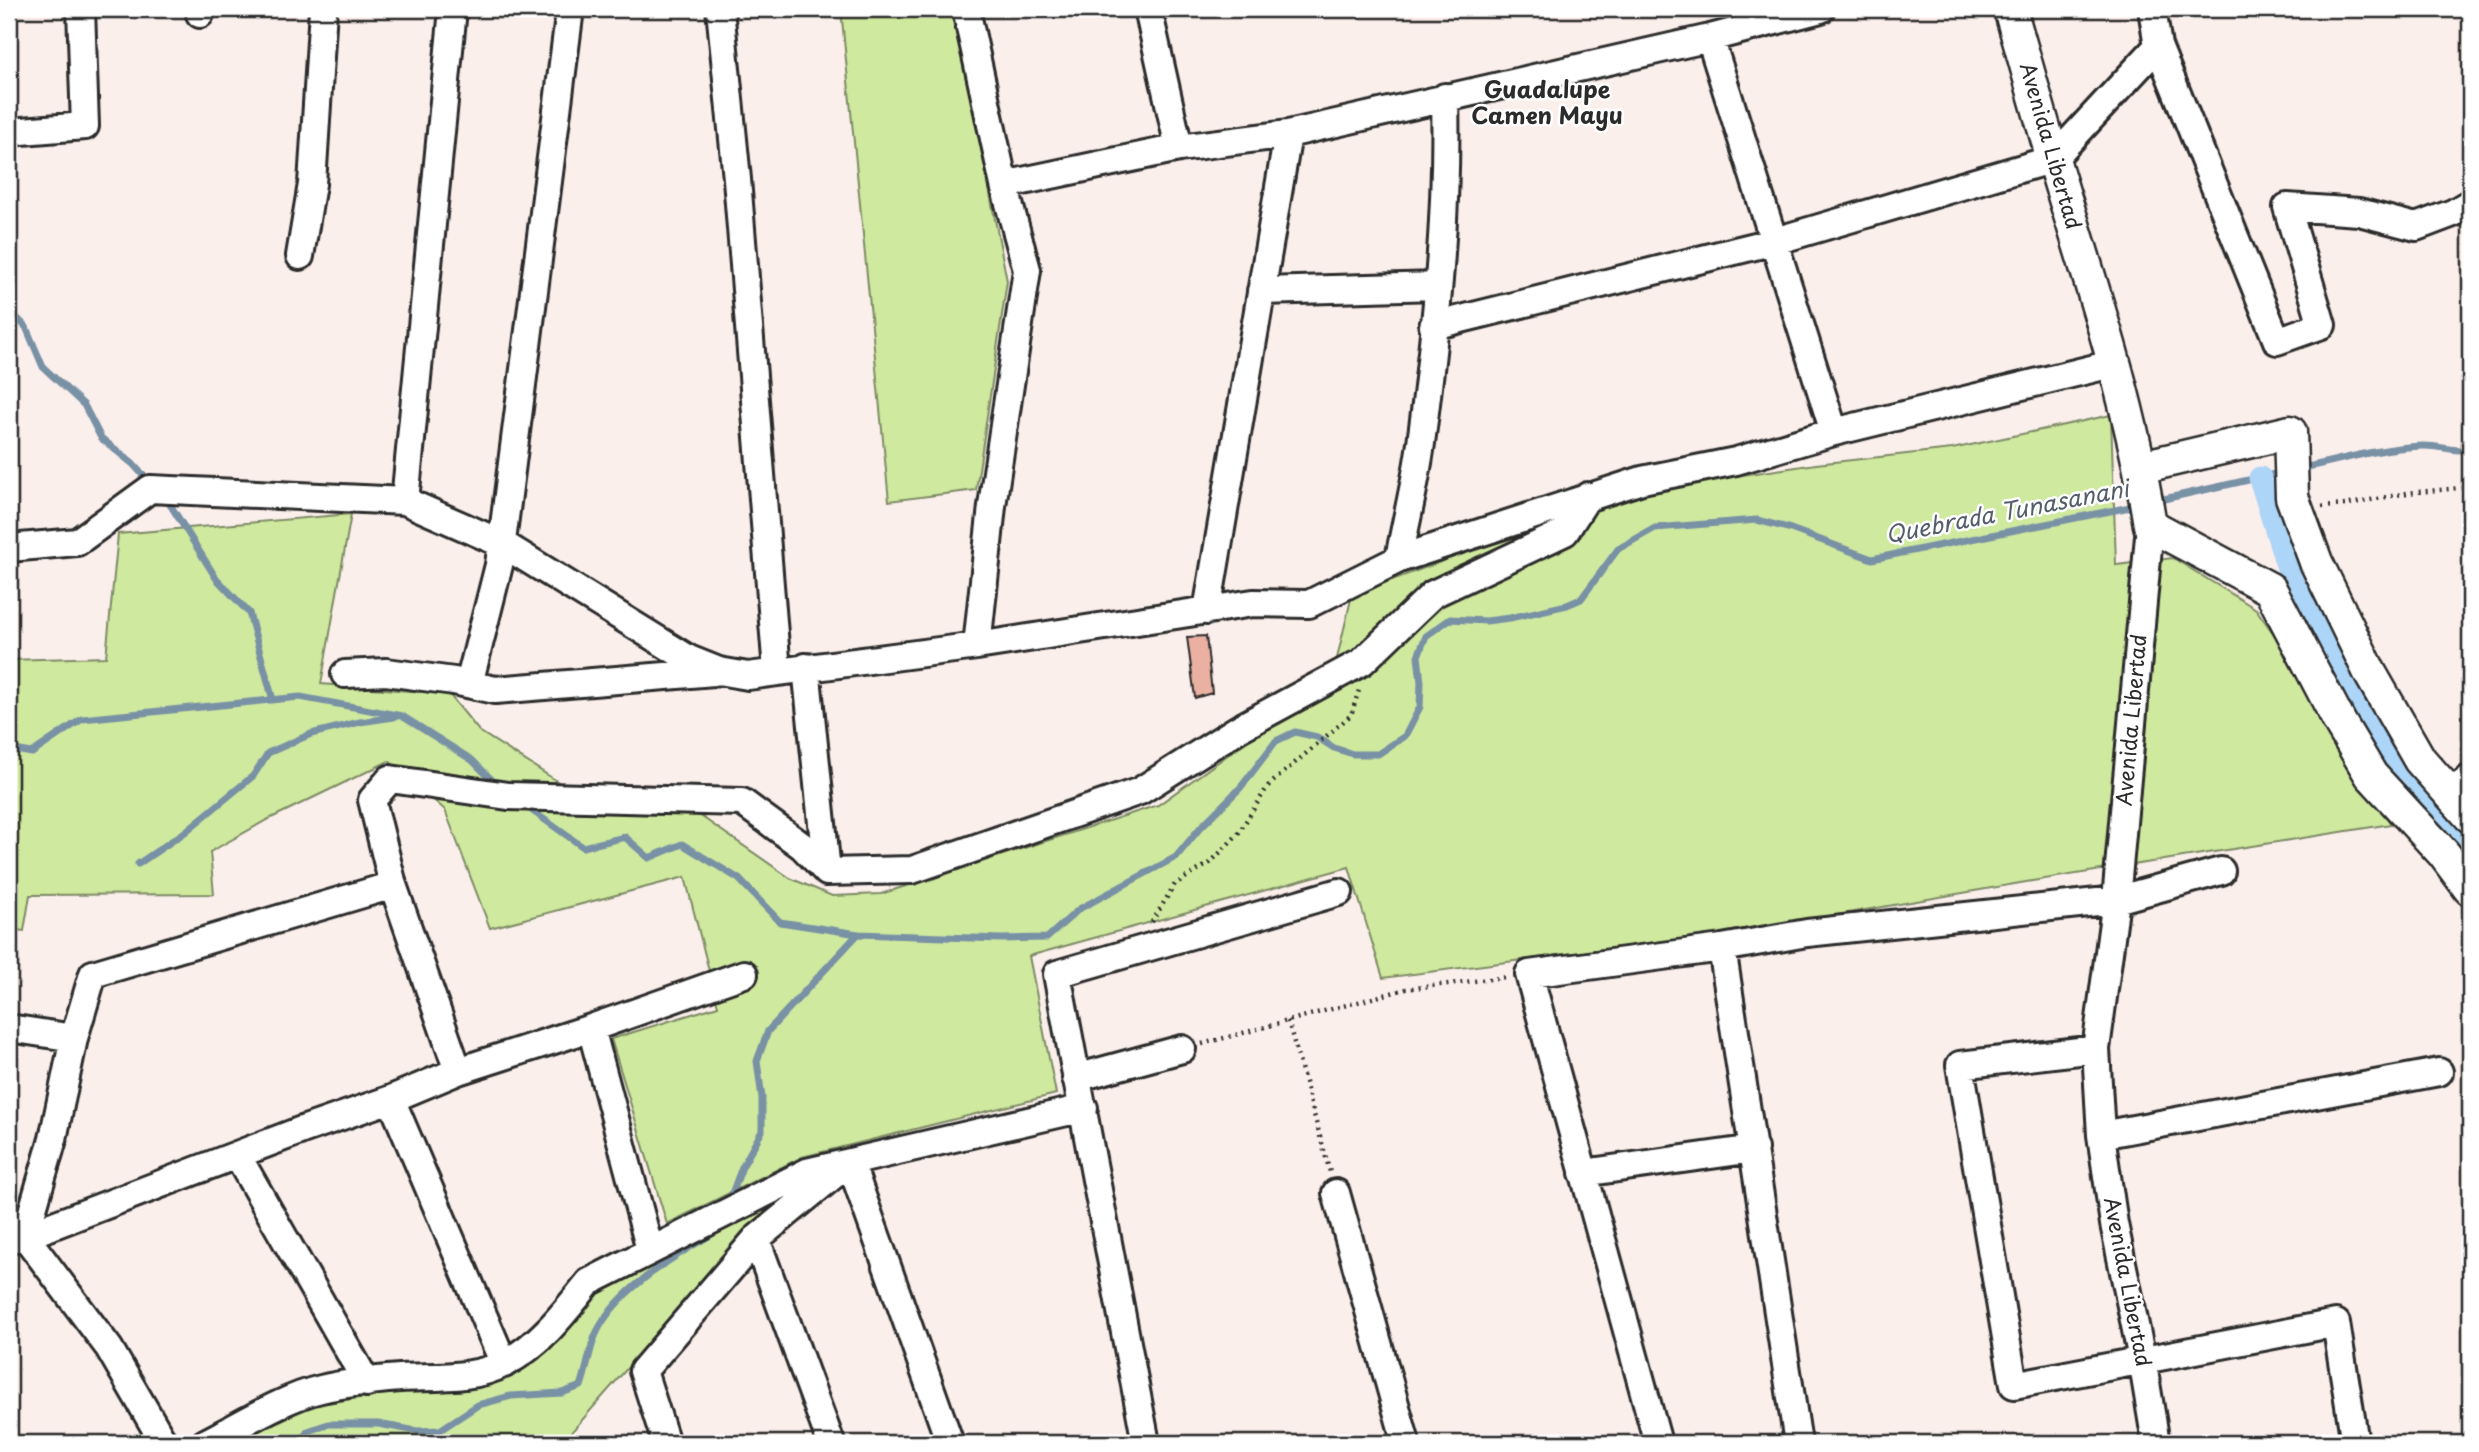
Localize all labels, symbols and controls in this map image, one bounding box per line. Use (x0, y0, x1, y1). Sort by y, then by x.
street label: Avenida Libertad (2013, 58, 2091, 233)
district label: Guadalupe Camen Mayu (1471, 71, 1623, 132)
water label: Quebrada Tunasanani (1882, 469, 2135, 551)
street label: Avenida Libertad (2107, 633, 2153, 807)
street label: Avenida Libertad (2097, 1194, 2161, 1369)

